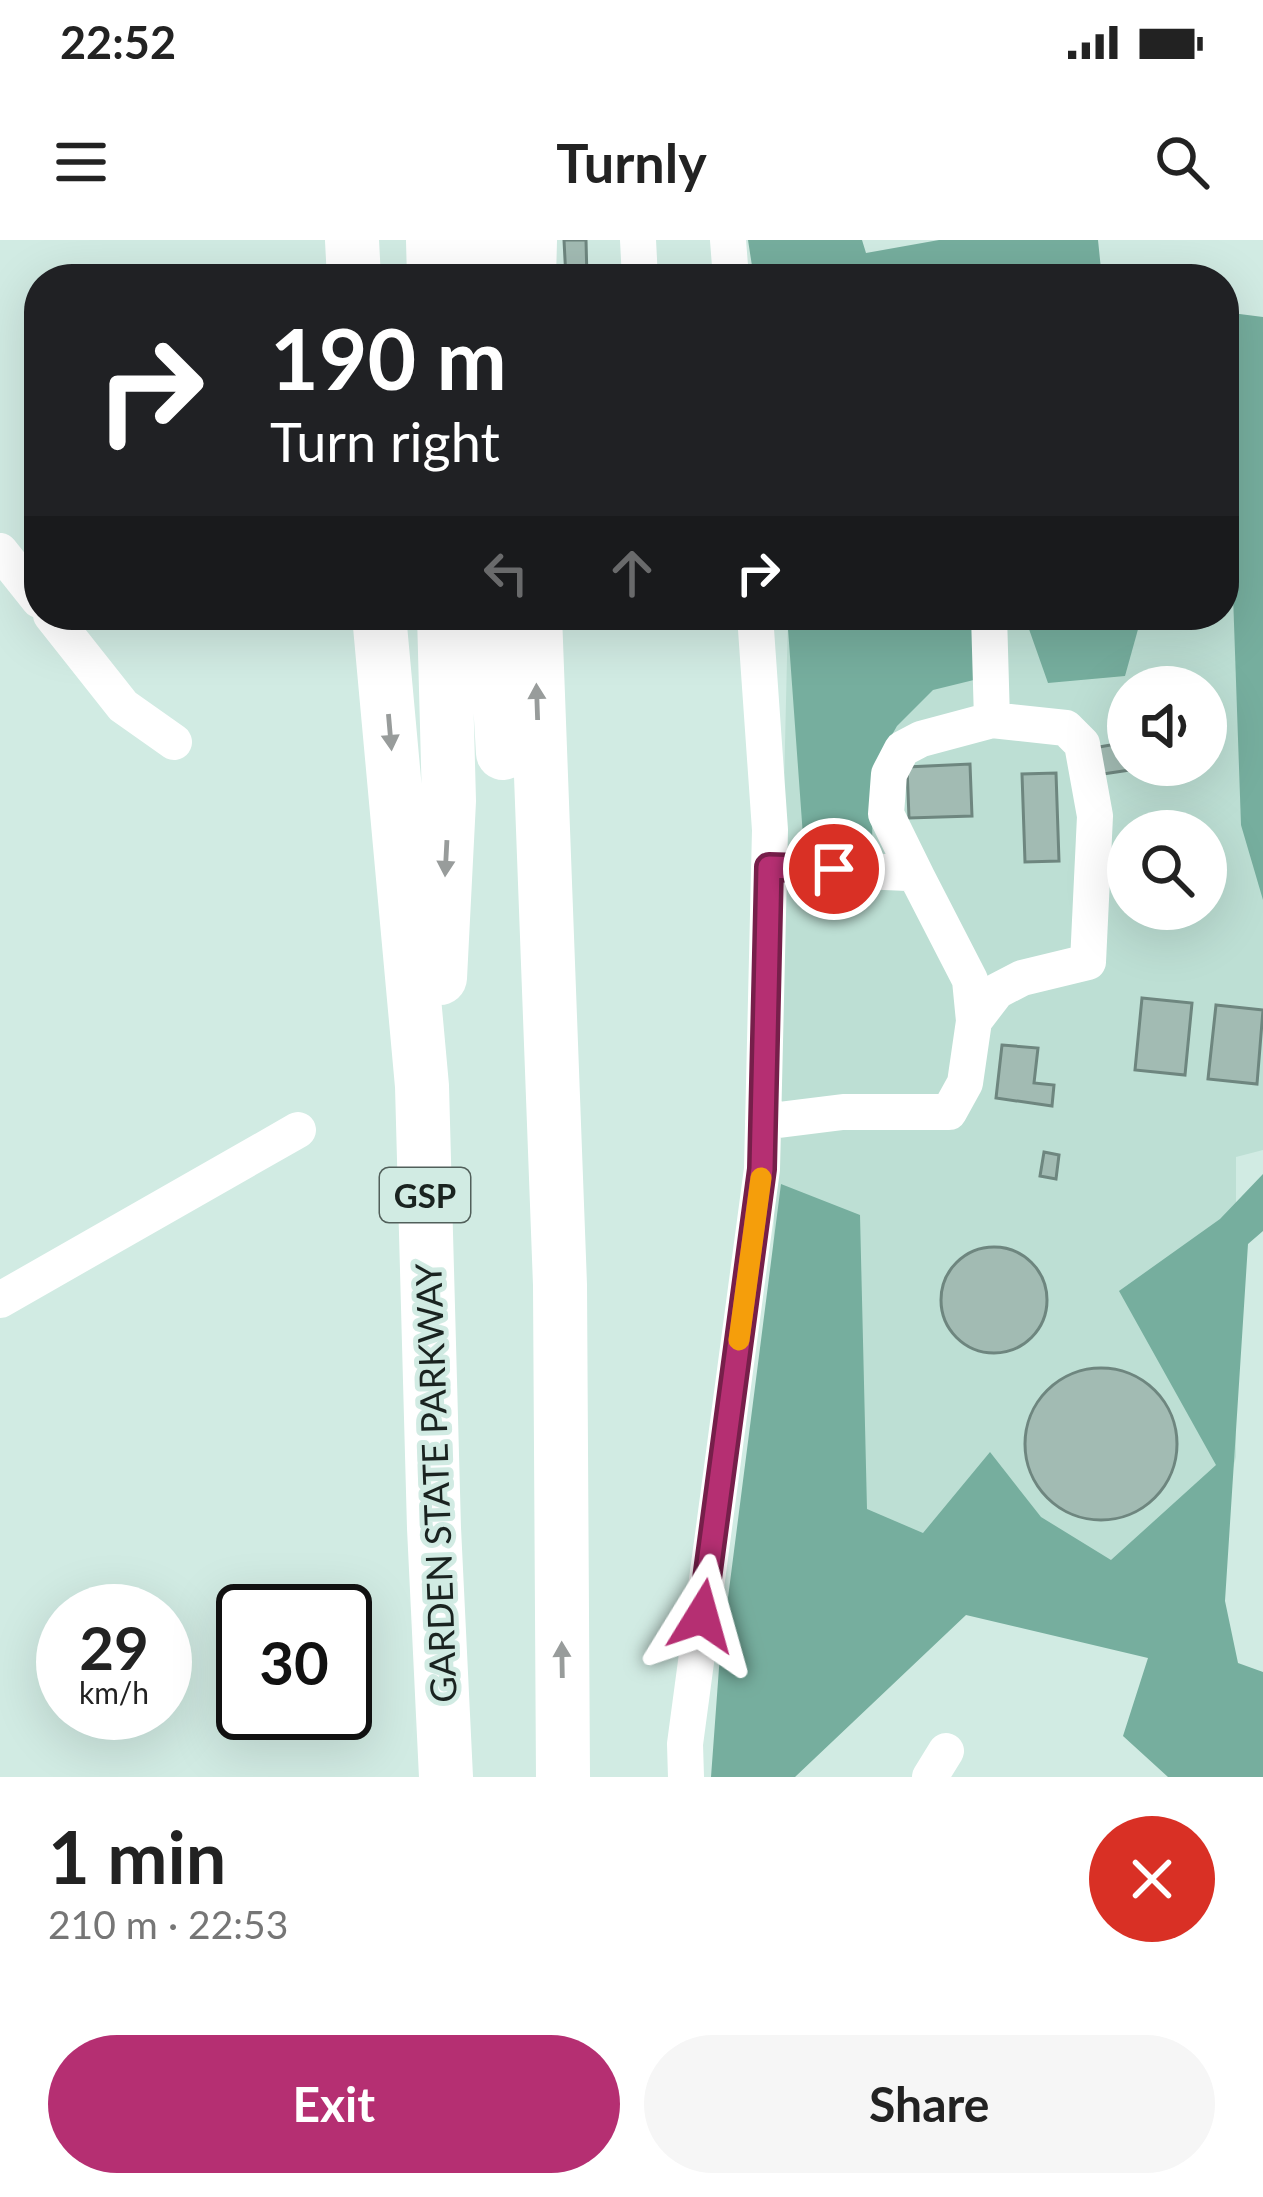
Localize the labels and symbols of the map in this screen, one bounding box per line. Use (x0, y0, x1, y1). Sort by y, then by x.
one-way arrow (527, 682, 546, 720)
one-way arrow (381, 713, 400, 751)
pin (783, 818, 885, 920)
one-way arrow (436, 840, 455, 878)
road number: GSP (380, 1168, 470, 1222)
street label: GARDEN STATE PARKWAY (405, 1262, 465, 1704)
position arrow (639, 1553, 765, 1679)
speed limit sign: 30 (216, 1584, 372, 1740)
one-way arrow (552, 1640, 572, 1678)

